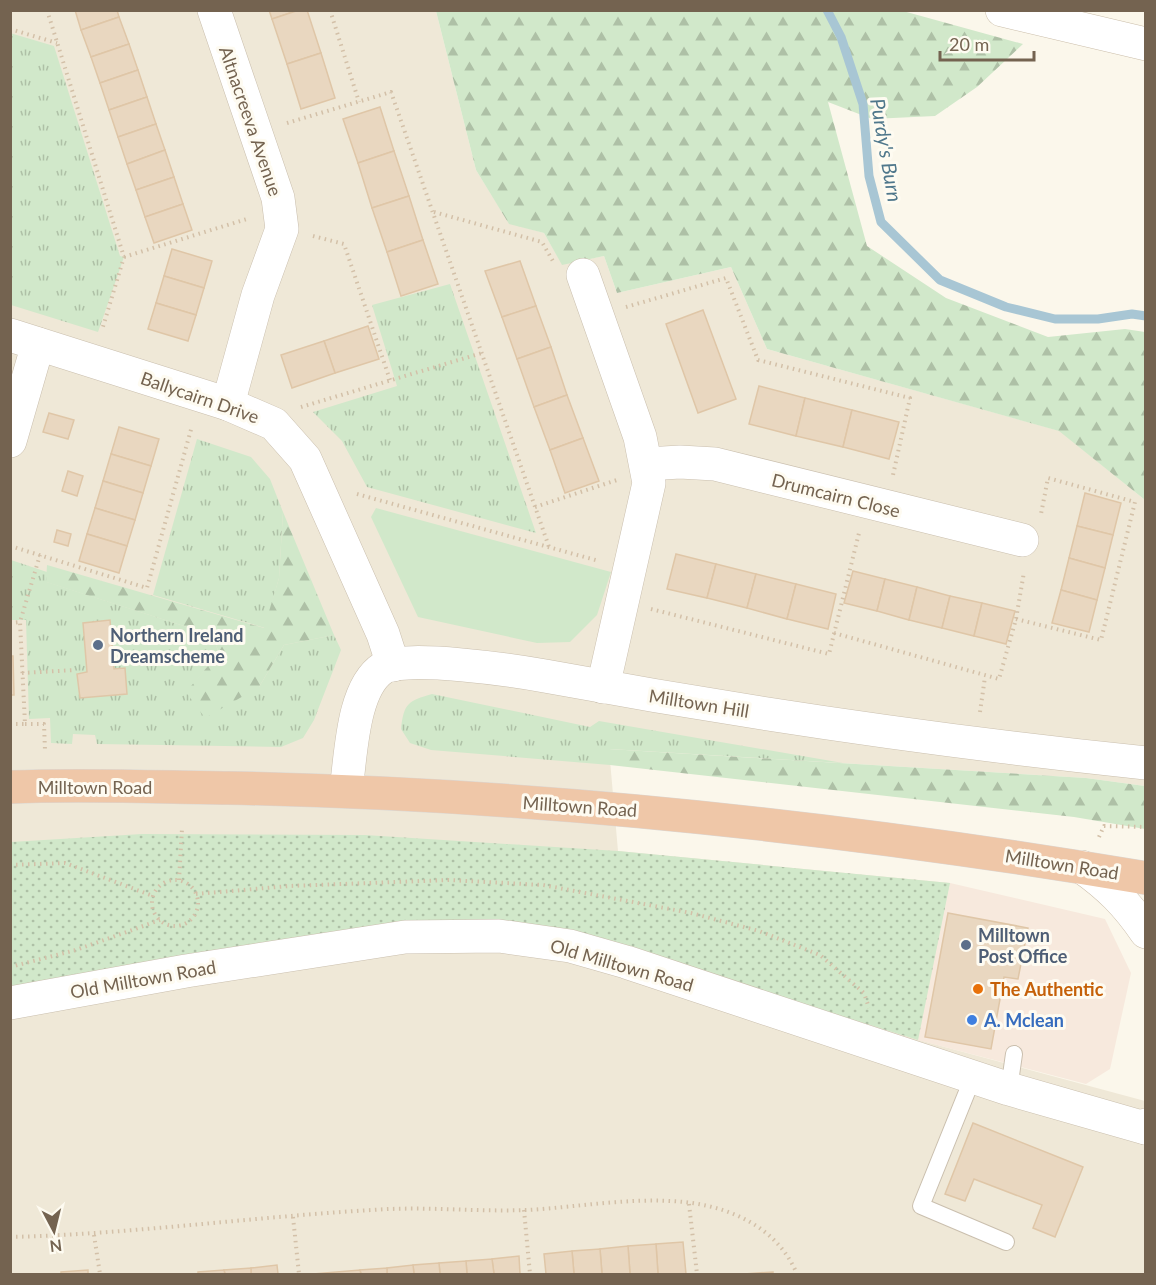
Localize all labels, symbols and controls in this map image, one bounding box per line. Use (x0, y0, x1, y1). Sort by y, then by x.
scale bar (940, 24, 1034, 62)
text: 20 m (949, 33, 989, 55)
street label: Altnacreeva Avenue (215, 43, 287, 199)
water label: Purdy's Burn (866, 96, 908, 204)
street label: Ballycairn Drive (138, 366, 262, 428)
street label: Drumcairn Close (769, 468, 903, 522)
place label: Northern Ireland Dreamscheme (110, 624, 244, 667)
marker: Northern Ireland Dreamscheme (91, 638, 105, 652)
street label: Milltown Hill (647, 684, 751, 722)
street label: Milltown Road (38, 776, 152, 798)
street label: Milltown Road (522, 791, 638, 821)
street label: Milltown Road (1004, 844, 1120, 884)
place label: Milltown Post Office (978, 924, 1068, 967)
street label: Old Milltown Road (548, 934, 696, 996)
marker: Milltown Post Office (959, 938, 973, 952)
street label: Old Milltown Road (68, 955, 218, 1003)
place label: The Authentic (990, 978, 1104, 1000)
marker: The Authentic (971, 982, 985, 996)
place label: A. Mclean (983, 1009, 1064, 1031)
marker: A. Mclean (965, 1013, 979, 1027)
north arrow (24, 1201, 84, 1261)
text: N (49, 1236, 63, 1257)

